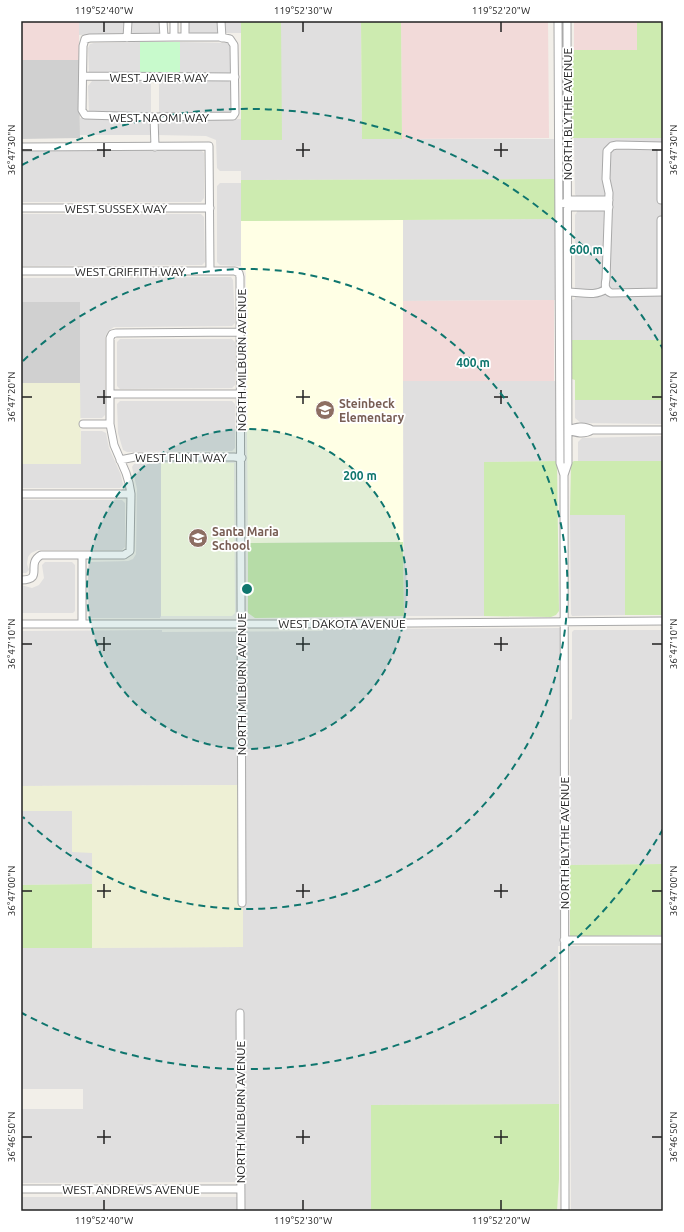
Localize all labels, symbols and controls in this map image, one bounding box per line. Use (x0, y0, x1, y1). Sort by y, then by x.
text: 119°52'40"W (75, 5, 133, 16)
text: 119°52'30"W (274, 5, 332, 16)
text: 119°52'20"W (472, 5, 530, 16)
street label: NORTH BLYTHE AVENUE (561, 47, 574, 180)
street label: WEST JAVIER WAY (109, 71, 209, 84)
street label: WEST NAOMI WAY (109, 111, 209, 124)
text: 36°47'30"N (6, 125, 17, 175)
text: 36°47'30"N (668, 125, 679, 175)
street label: WEST SUSSEX WAY (65, 202, 167, 215)
text: 600 m (569, 243, 603, 256)
street label: WEST GRIFFITH WAY (75, 265, 185, 278)
street label: NORTH MILBURN AVENUE (235, 289, 248, 431)
text: 400 m (456, 356, 490, 369)
text: 36°47'20"N (6, 372, 17, 422)
text: 36°47'20"N (668, 372, 679, 422)
place label: Steinbeck Elementary (339, 397, 405, 424)
school or university icon: Steinbeck Elementary (314, 399, 336, 421)
street label: WEST FLINT WAY (135, 451, 227, 464)
text: 200 m (343, 469, 377, 482)
place label: Santa Maria School (212, 525, 279, 552)
school or university icon: Santa Maria School (187, 527, 209, 549)
centre of rings (240, 582, 254, 596)
street label: NORTH MILBURN AVENUE (235, 613, 248, 755)
street label: WEST DAKOTA AVENUE (278, 617, 406, 630)
text: 36°47'10"N (6, 619, 17, 669)
text: 36°47'10"N (668, 619, 679, 669)
street label: NORTH BLYTHE AVENUE (558, 776, 571, 909)
text: 36°47'00"N (6, 866, 17, 916)
text: 36°47'00"N (668, 866, 679, 916)
street label: NORTH MILBURN AVENUE (234, 1041, 247, 1183)
text: 36°46'50"N (6, 1112, 17, 1162)
text: 36°46'50"N (668, 1112, 679, 1162)
street label: WEST ANDREWS AVENUE (62, 1183, 200, 1196)
text: 119°52'40"W (75, 1215, 133, 1226)
text: 119°52'30"W (274, 1215, 332, 1226)
text: 119°52'20"W (472, 1215, 530, 1226)

